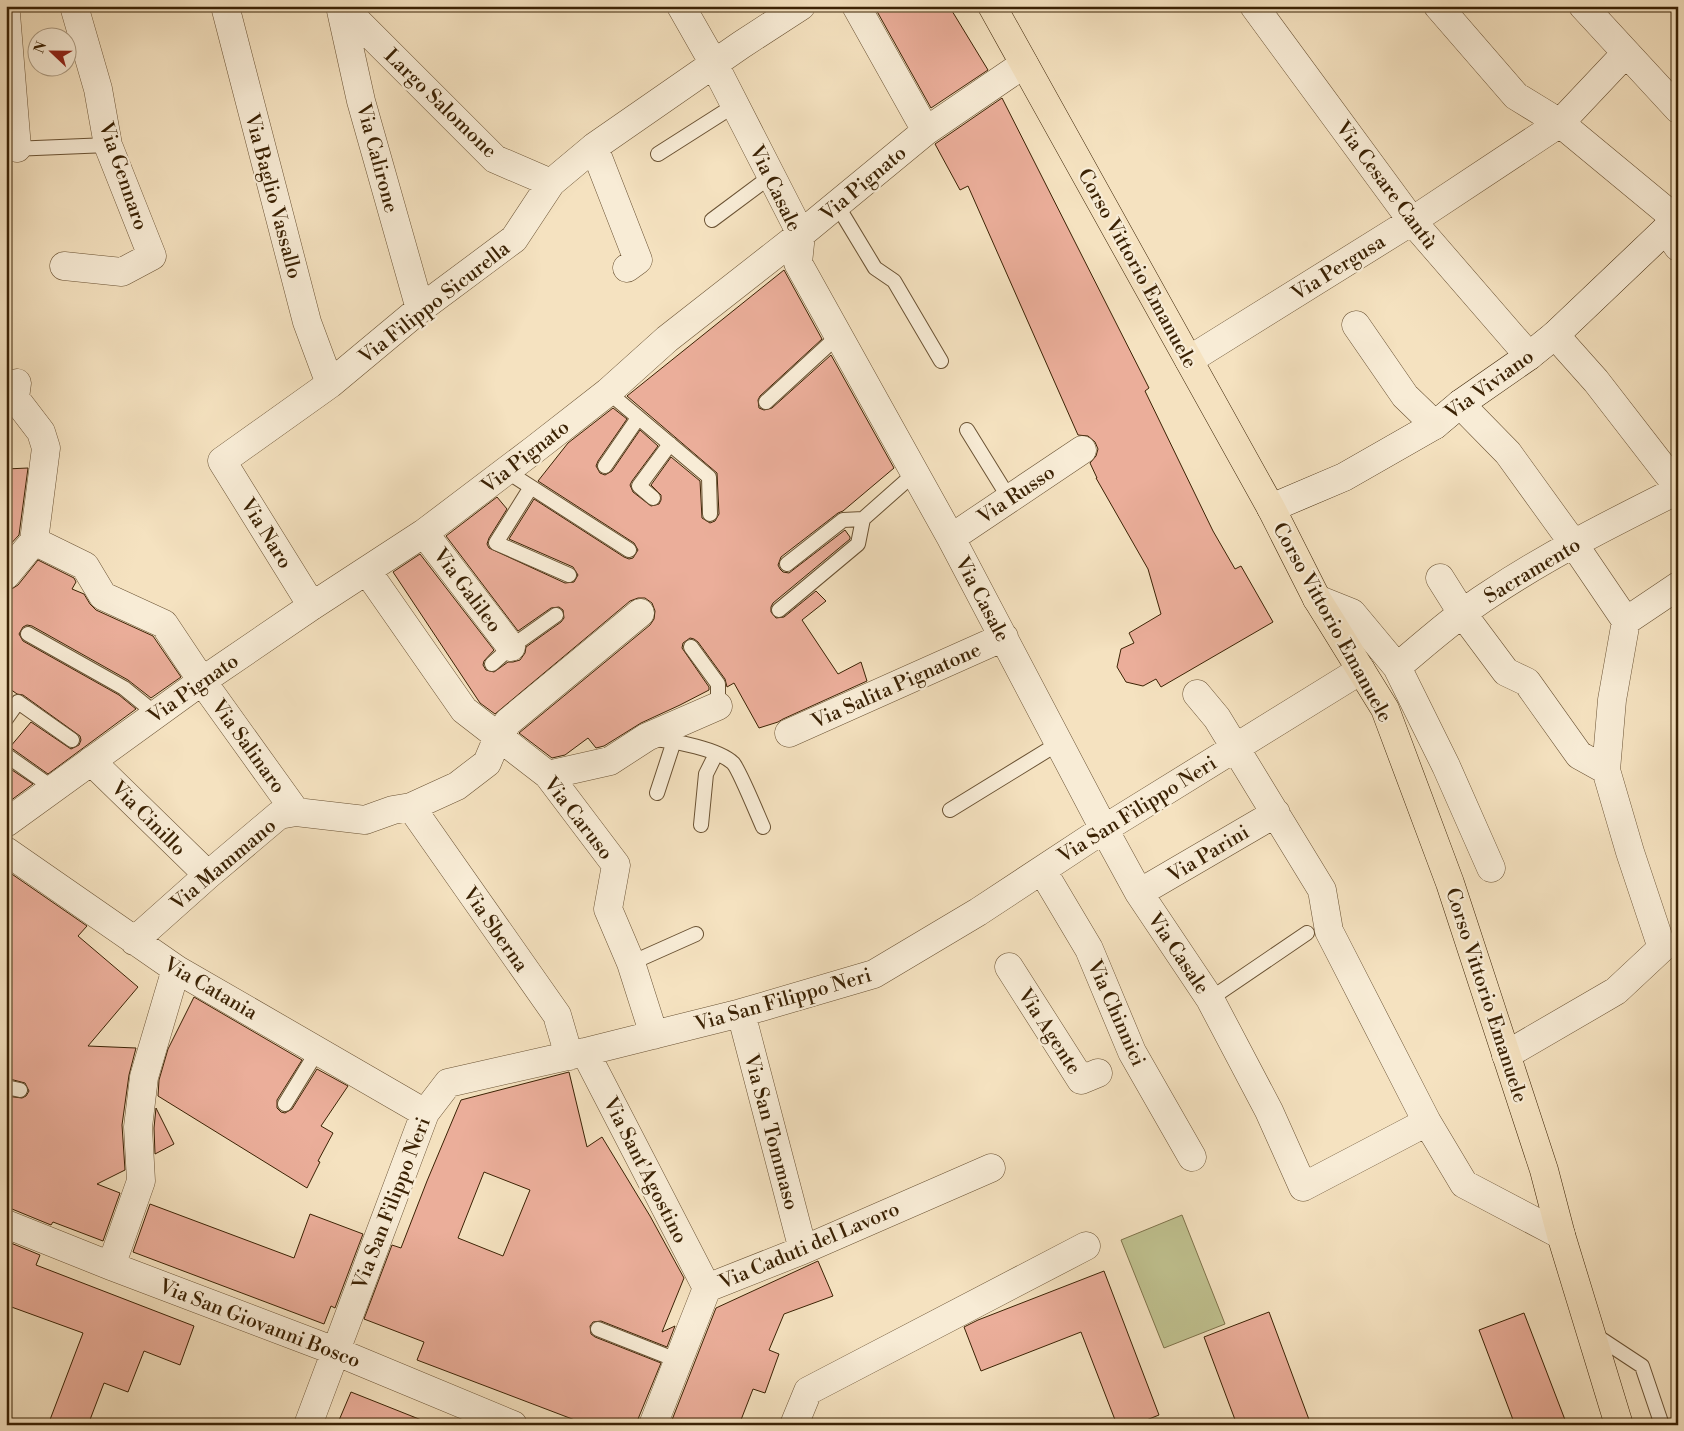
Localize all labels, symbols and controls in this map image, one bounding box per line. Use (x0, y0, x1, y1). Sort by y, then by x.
north arrow (28, 28, 78, 78)
text: N (30, 39, 51, 56)
street label: Largo Salomone (378, 44, 502, 164)
street label: Via Calirone (350, 100, 403, 216)
street label: Via Baglio Vassallo (238, 110, 307, 282)
street label: Via Cesare Cantù (1329, 116, 1442, 255)
street label: Via Gennaro (92, 118, 153, 234)
street label: Via Casale (743, 141, 806, 236)
street label: Via Pignato (815, 141, 912, 228)
street label: Corso Vittorio Emanuele (1071, 165, 1202, 373)
street label: Via Pergusa (1287, 229, 1391, 307)
street label: Via Filippo Sicurella (354, 236, 516, 370)
street label: Via Viviano (1440, 345, 1539, 426)
street label: Via Pignato (476, 415, 575, 500)
street label: Via Russo (973, 460, 1060, 531)
street label: Via Naro (234, 493, 297, 574)
street label: Corso Vittorio Emanuele (1266, 519, 1397, 727)
street label: Sacramento (1480, 533, 1585, 610)
street label: Via Galileo (427, 543, 506, 638)
street label: Via Casale (948, 552, 1014, 647)
street label: Via Salita Pignatone (807, 638, 985, 735)
street label: Via Pignato (143, 649, 244, 730)
street label: Via Salinaro (205, 694, 290, 799)
street label: Via San Filippo Neri (1053, 751, 1222, 870)
street label: Via Caruso (537, 772, 618, 865)
street label: Via Cinillo (104, 776, 191, 862)
street label: Via Mammano (165, 814, 282, 917)
street label: Via Parini (1163, 820, 1255, 889)
street label: Via Sberna (456, 882, 534, 978)
street label: Corso Vittorio Emanuele (1439, 885, 1532, 1106)
street label: Via Casale (1141, 908, 1214, 999)
street label: Via Catania (158, 952, 262, 1027)
street label: Via Chinnici (1081, 956, 1150, 1071)
street label: Via San Filippo Neri (691, 963, 875, 1038)
street label: Via Agente (1011, 983, 1086, 1079)
street label: Via San Tommaso (737, 1051, 803, 1213)
street label: Via Sant'Agostino (597, 1093, 692, 1248)
street label: Via San Filippo Neri (348, 1113, 437, 1294)
street label: Via Caduti del Lavoro (715, 1197, 904, 1296)
street label: Via San Giovanni Bosco (154, 1274, 364, 1374)

